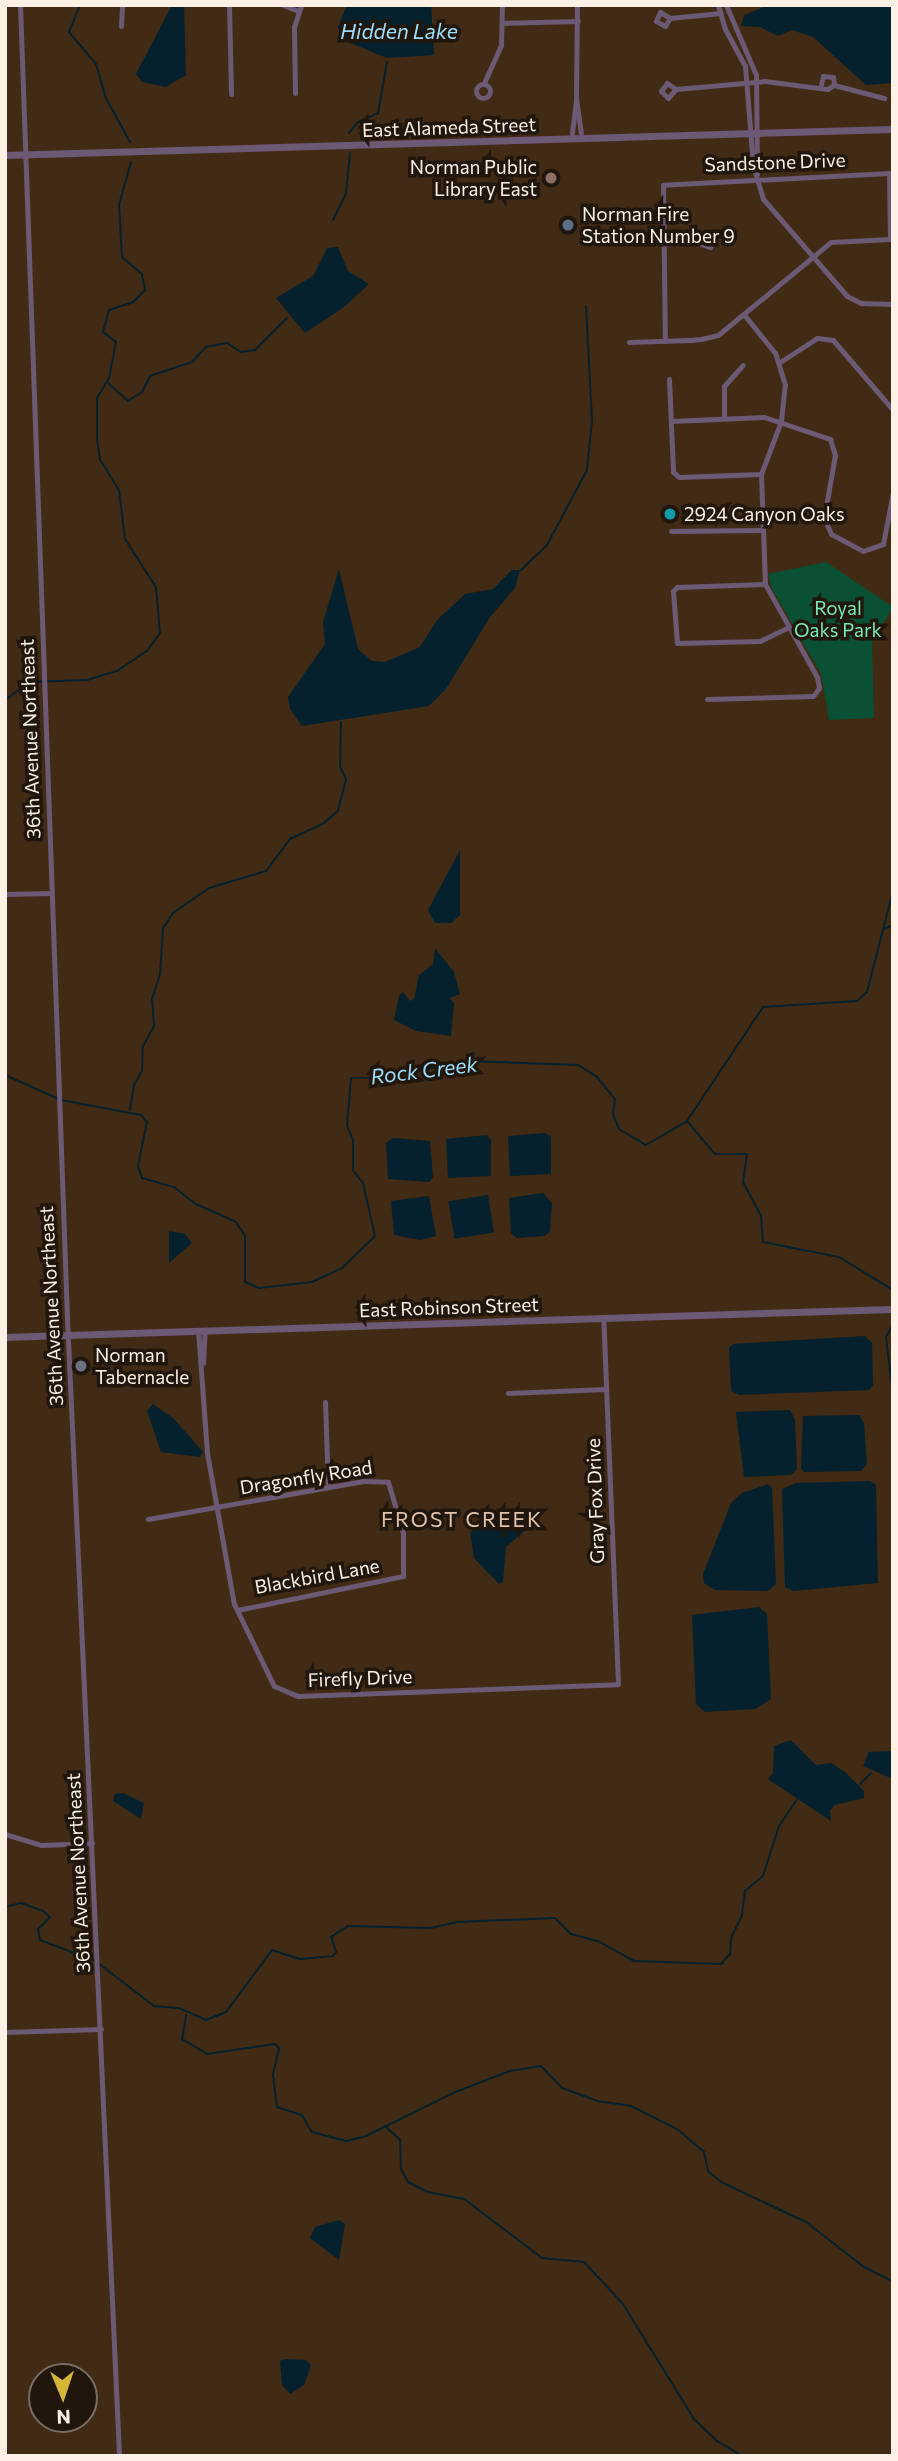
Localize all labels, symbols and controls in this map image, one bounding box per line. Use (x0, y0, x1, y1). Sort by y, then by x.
water label: Hidden Lake (340, 18, 458, 44)
street label: East Alameda Street (362, 113, 536, 141)
street label: Sandstone Drive (704, 148, 846, 176)
place label: Norman Public Library East (410, 156, 537, 200)
marker: Norman Public Library East (543, 170, 559, 186)
place label: Norman Fire Station Number 9 (582, 203, 735, 247)
marker: Norman Fire Station Number 9 (560, 217, 576, 233)
place label: 2924 Canyon Oaks (684, 503, 845, 525)
marker: 2924 Canyon Oaks (662, 506, 678, 522)
park label: Royal Oaks Park (794, 597, 882, 641)
street label: 36th Avenue Northeast (15, 639, 45, 839)
water label: Rock Creek (369, 1051, 479, 1089)
street label: 36th Avenue Northeast (34, 1206, 68, 1406)
street label: East Robinson Street (359, 1292, 539, 1322)
place label: Norman Tabernacle (95, 1344, 189, 1388)
marker: Norman Tabernacle (73, 1358, 89, 1374)
street label: Gray Fox Drive (581, 1438, 609, 1564)
street label: Dragonfly Road (238, 1455, 374, 1499)
district label: FROST CREEK (382, 1506, 542, 1532)
street label: Blackbird Lane (253, 1554, 381, 1598)
street label: Firefly Drive (307, 1665, 413, 1691)
street label: 36th Avenue Northeast (61, 1773, 95, 1973)
north arrow (28, 2363, 98, 2433)
text: N (56, 2406, 71, 2429)

